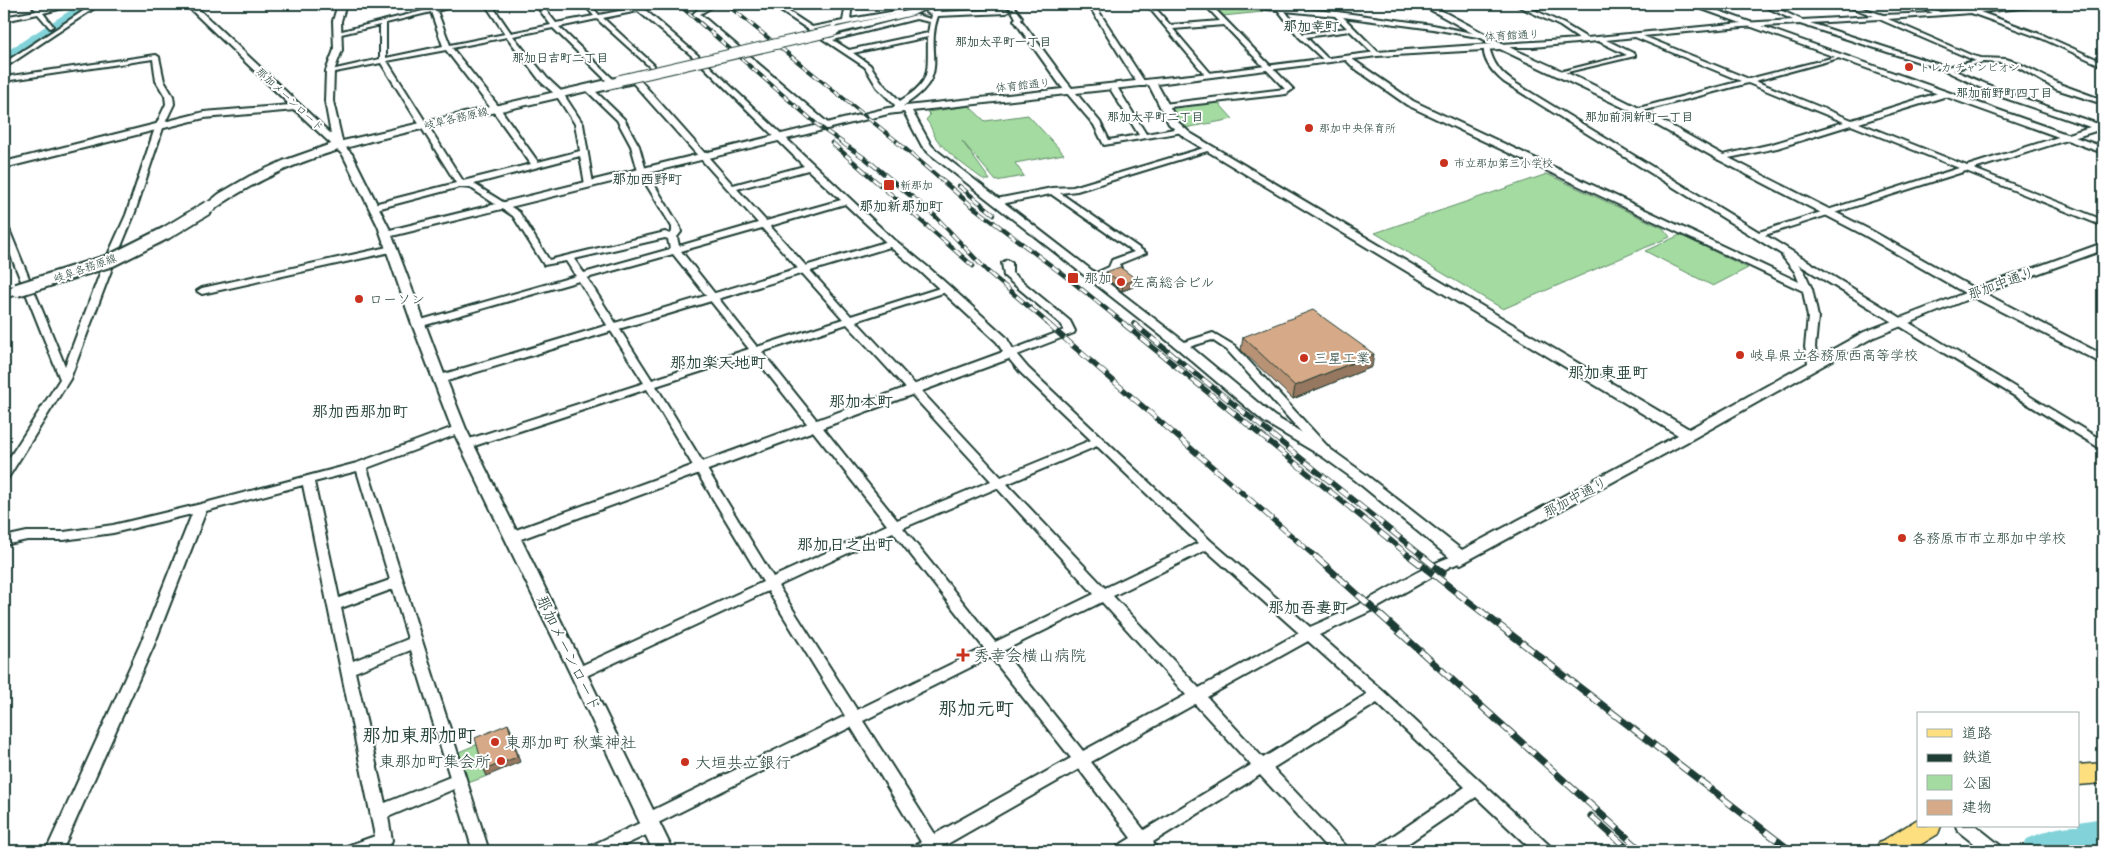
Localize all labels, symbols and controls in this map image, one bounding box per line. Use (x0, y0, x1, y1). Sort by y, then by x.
district label: 那加幸町 (1283, 18, 1339, 35)
street label: 体育館通り (1484, 28, 1540, 43)
district label: 那加太平町一丁目 (955, 35, 1051, 50)
district label: 那加日吉町二丁目 (512, 51, 608, 66)
marker: トレカ チャンピオン (1903, 61, 1915, 73)
place label: トレカ チャンピオン (1919, 61, 2020, 74)
street label: 那加メーンロード (253, 65, 326, 134)
street label: 体育館通り (995, 76, 1051, 95)
district label: 那加前野町四丁目 (1956, 86, 2052, 101)
street label: 岐阜各務原線 (422, 105, 490, 132)
district label: 那加太平町二丁目 (1107, 110, 1203, 125)
district label: 那加前洞新町一丁目 (1585, 110, 1693, 125)
marker: 那加中央保育所 (1303, 122, 1315, 134)
place label: 那加中央保育所 (1319, 122, 1396, 135)
marker: 市立那加第三小学校 (1438, 157, 1450, 169)
place label: 市立那加第三小学校 (1454, 157, 1553, 170)
district label: 那加西野町 (612, 171, 682, 188)
marker: 新那加 (882, 178, 896, 192)
place label: 新那加 (900, 179, 933, 192)
district label: 那加新那加町 (859, 198, 943, 215)
street label: 岐阜各務原線 (52, 252, 118, 285)
street label: 那加中通り (1965, 264, 2037, 303)
place label: 那加 (1084, 270, 1112, 287)
marker: 那加 (1066, 271, 1080, 285)
place label: 左高総合ビル (1131, 274, 1215, 291)
marker: 左高総合ビル (1115, 276, 1127, 288)
place label: ローソン (369, 291, 425, 308)
marker: ローソン (353, 293, 365, 305)
place label: 岐阜県立各務原西高等学校 (1750, 347, 1918, 364)
marker: 岐阜県立各務原西高等学校 (1734, 349, 1746, 361)
place label: 三星工業 (1314, 350, 1370, 367)
marker: 三星工業 (1298, 352, 1310, 364)
district label: 那加楽天地町 (670, 353, 766, 373)
district label: 那加東亜町 (1568, 363, 1648, 383)
district label: 那加本町 (829, 392, 893, 412)
district label: 那加西那加町 (312, 402, 408, 422)
street label: 那加中通り (1540, 474, 1610, 521)
place label: 各務原市市立那加中学校 (1912, 530, 2066, 547)
marker: 各務原市市立那加中学校 (1896, 532, 1908, 544)
district label: 那加日之出町 (797, 535, 893, 555)
street label: 那加メーンロード (531, 592, 605, 715)
district label: 那加吾妻町 (1268, 598, 1348, 618)
place label: 秀幸会横山病院 (974, 646, 1086, 666)
marker: 秀幸会横山病院 (956, 648, 970, 662)
district label: 那加元町 (938, 697, 1014, 721)
legend (1917, 712, 2080, 828)
district label: 那加東那加町 (362, 724, 476, 748)
text: 道路 (1962, 724, 1992, 743)
place label: 東那加町 秋葉神社 (505, 733, 636, 753)
marker: 東那加町 秋葉神社 (489, 736, 501, 748)
text: 鉄道 (1962, 748, 1992, 767)
place label: 東那加町集会所 (379, 752, 491, 772)
place label: 大垣共立銀行 (695, 753, 791, 773)
marker: 東那加町集会所 (495, 755, 507, 767)
marker: 大垣共立銀行 (679, 756, 691, 768)
text: 公園 (1962, 774, 1992, 793)
text: 建物 (1962, 798, 1992, 817)

